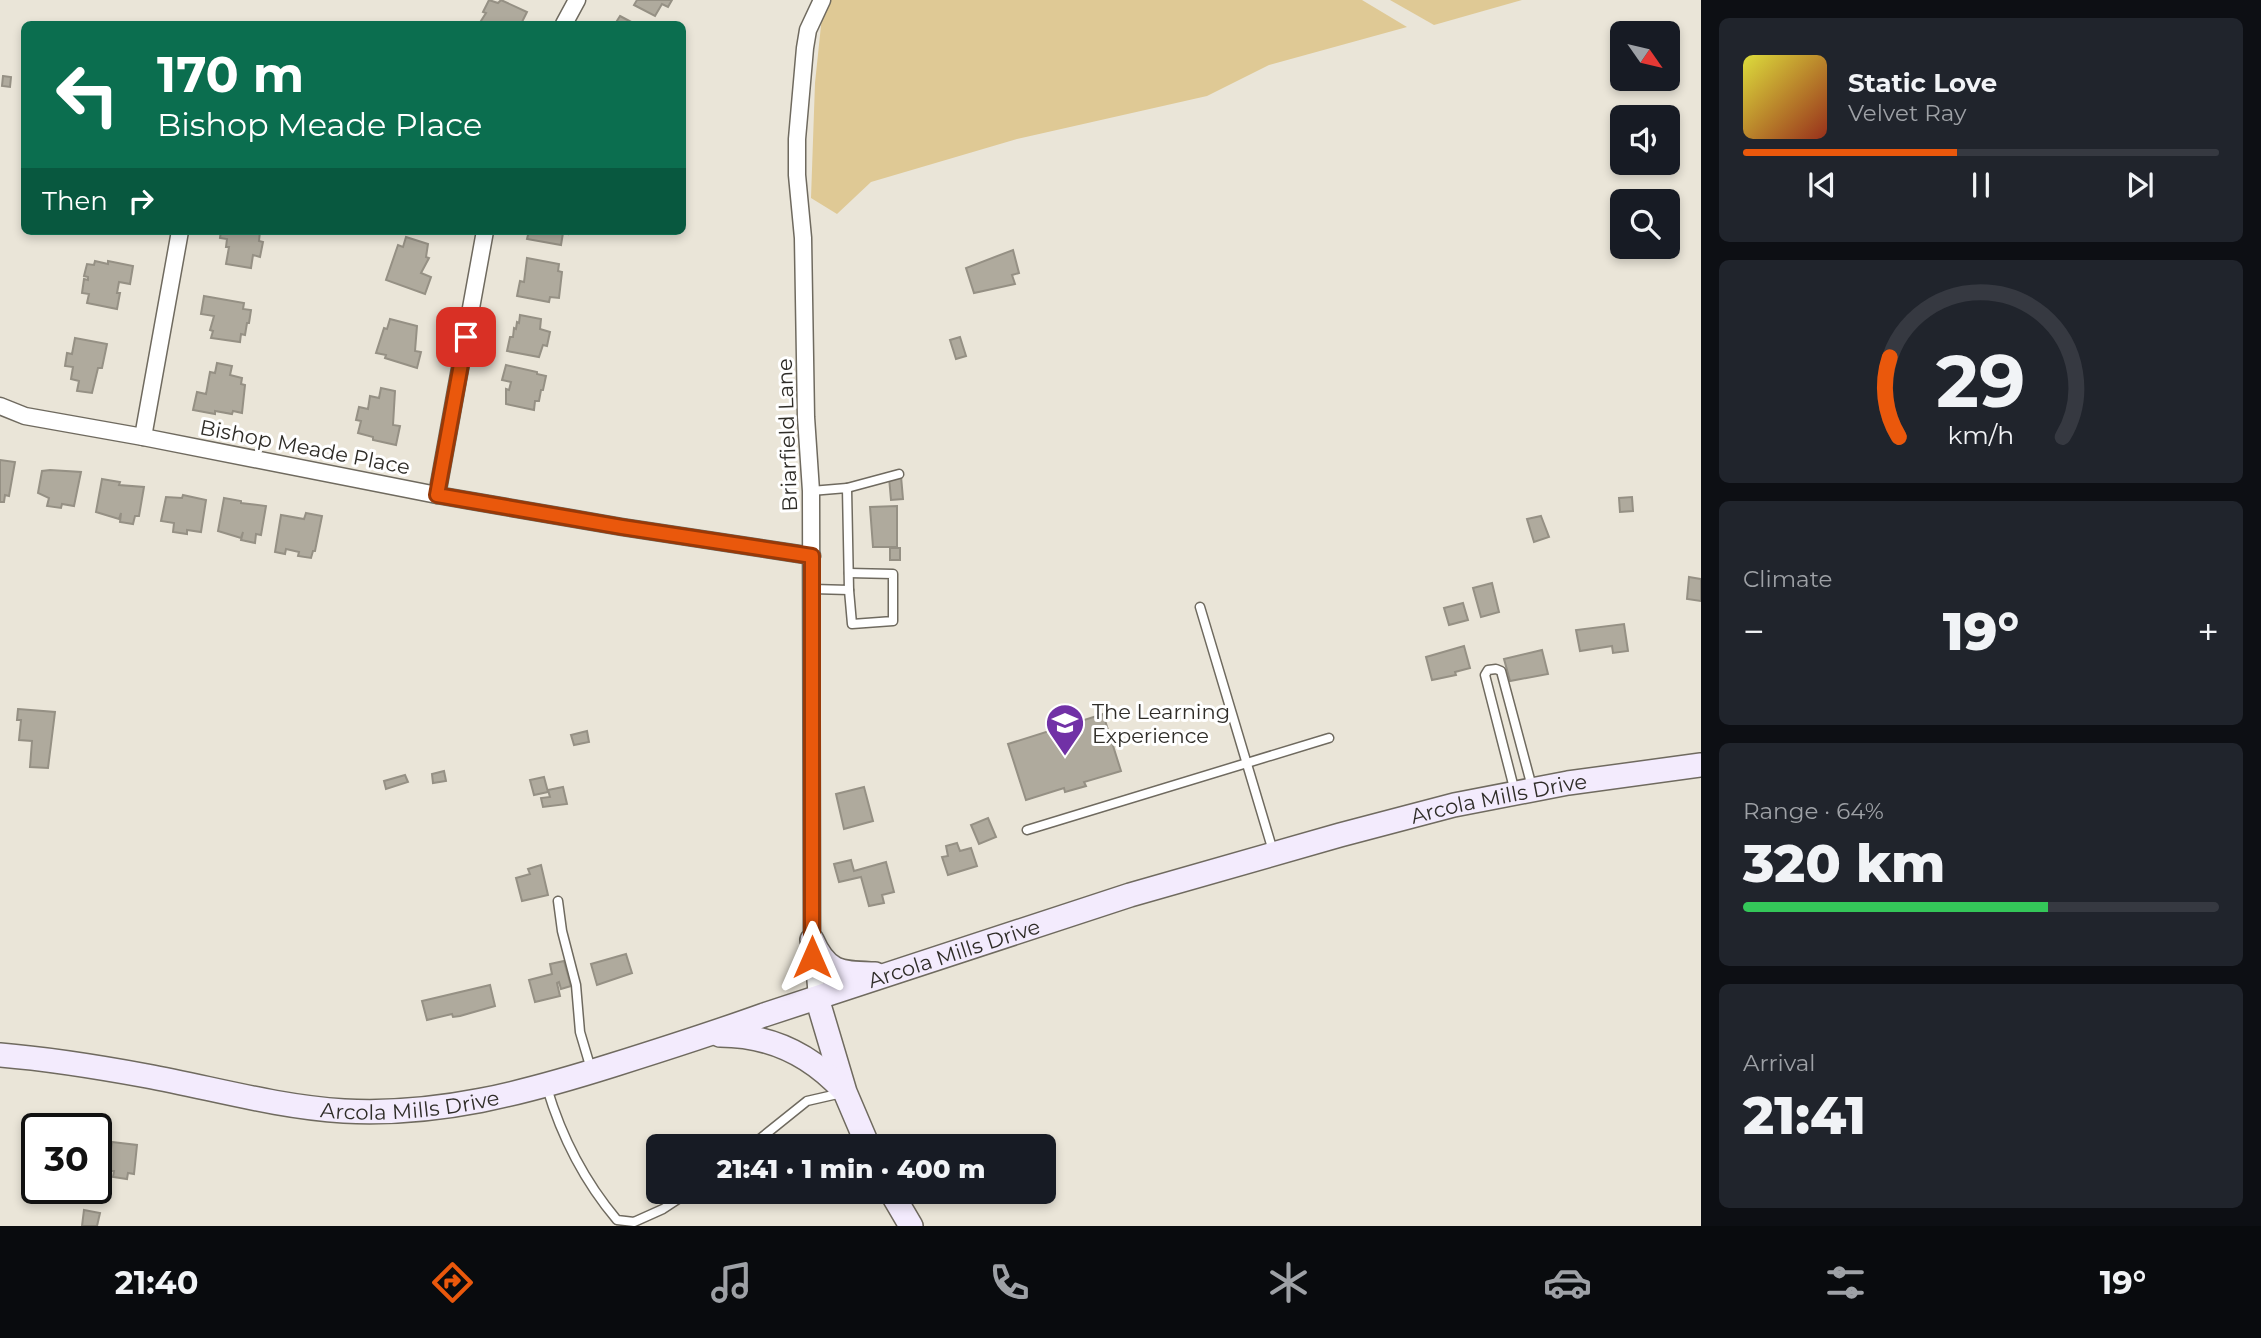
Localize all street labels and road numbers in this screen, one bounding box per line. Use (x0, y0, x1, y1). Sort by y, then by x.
street label: Briarfield Lane (772, 358, 802, 512)
street label: Bishop Meade Place (198, 414, 412, 480)
street label: Arcola Mills Drive (1408, 768, 1588, 828)
street label: Arcola Mills Drive (865, 913, 1043, 993)
street label: Arcola Mills Drive (319, 1084, 501, 1124)

